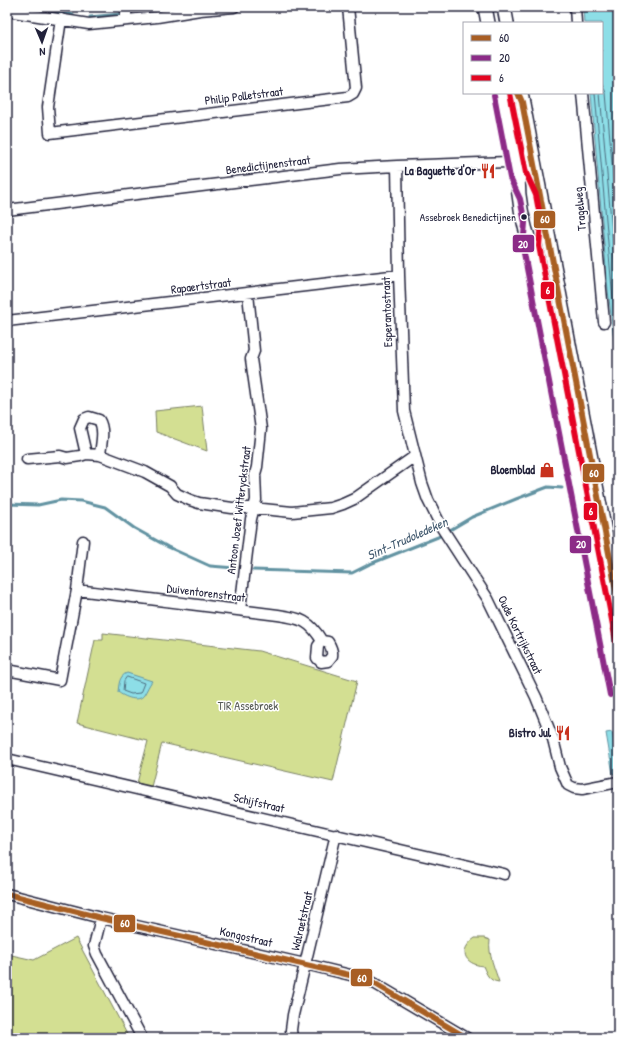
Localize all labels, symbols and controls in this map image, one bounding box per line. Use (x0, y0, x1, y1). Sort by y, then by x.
north arrow (22, 22, 62, 62)
legend (463, 22, 603, 94)
text: 60 (499, 29, 509, 46)
text: N (39, 45, 46, 59)
text: 20 (499, 49, 510, 66)
text: 6 (499, 69, 504, 86)
street label: Philip Polletstraat (204, 82, 285, 109)
street label: Benedictijnenstraat (225, 151, 312, 178)
place label: La Baguette d'Or (405, 162, 476, 180)
restaurant icon: La Baguette d'Or (479, 162, 497, 180)
street label: Tragelweg (569, 186, 590, 232)
place label: Assebroek Benedictijnen (420, 210, 516, 224)
line badge: 60 (533, 210, 556, 229)
marker: Assebroek Benedictijnen (519, 212, 529, 222)
text: 60 (540, 212, 550, 226)
line badge: 20 (512, 234, 535, 253)
text: 20 (518, 237, 528, 251)
street label: Rapaertstraat (170, 273, 233, 298)
street label: Esperantostraat (377, 276, 396, 348)
line badge: 6 (540, 281, 555, 300)
text: 6 (546, 283, 551, 297)
street label: Antoon Jozef Witteryckstraat (222, 444, 255, 575)
place label: Bloemblad (490, 461, 535, 478)
shop icon: Bloemblad (538, 461, 556, 479)
line badge: 60 (582, 463, 605, 483)
text: 60 (589, 466, 599, 480)
line badge: 6 (583, 502, 598, 521)
text: 6 (589, 504, 594, 518)
water label: Sint-Trudoledeken (364, 512, 451, 564)
line badge: 20 (569, 535, 592, 554)
text: 20 (576, 537, 586, 551)
street label: Duiventorenstraat (166, 579, 247, 606)
street label: Oude Kortrijkstraat (494, 593, 547, 678)
park label: TIR Assebroek (218, 697, 278, 714)
place label: Bistro Jul (509, 724, 552, 741)
restaurant icon: Bistro Jul (554, 724, 572, 742)
street label: Schijfstraat (232, 788, 287, 817)
street label: Walraetstraat (286, 889, 317, 952)
line badge: 60 (113, 914, 136, 933)
text: 60 (120, 916, 130, 930)
street label: Kongostraat (218, 922, 275, 951)
line badge: 60 (350, 968, 373, 987)
text: 60 (357, 971, 367, 985)

